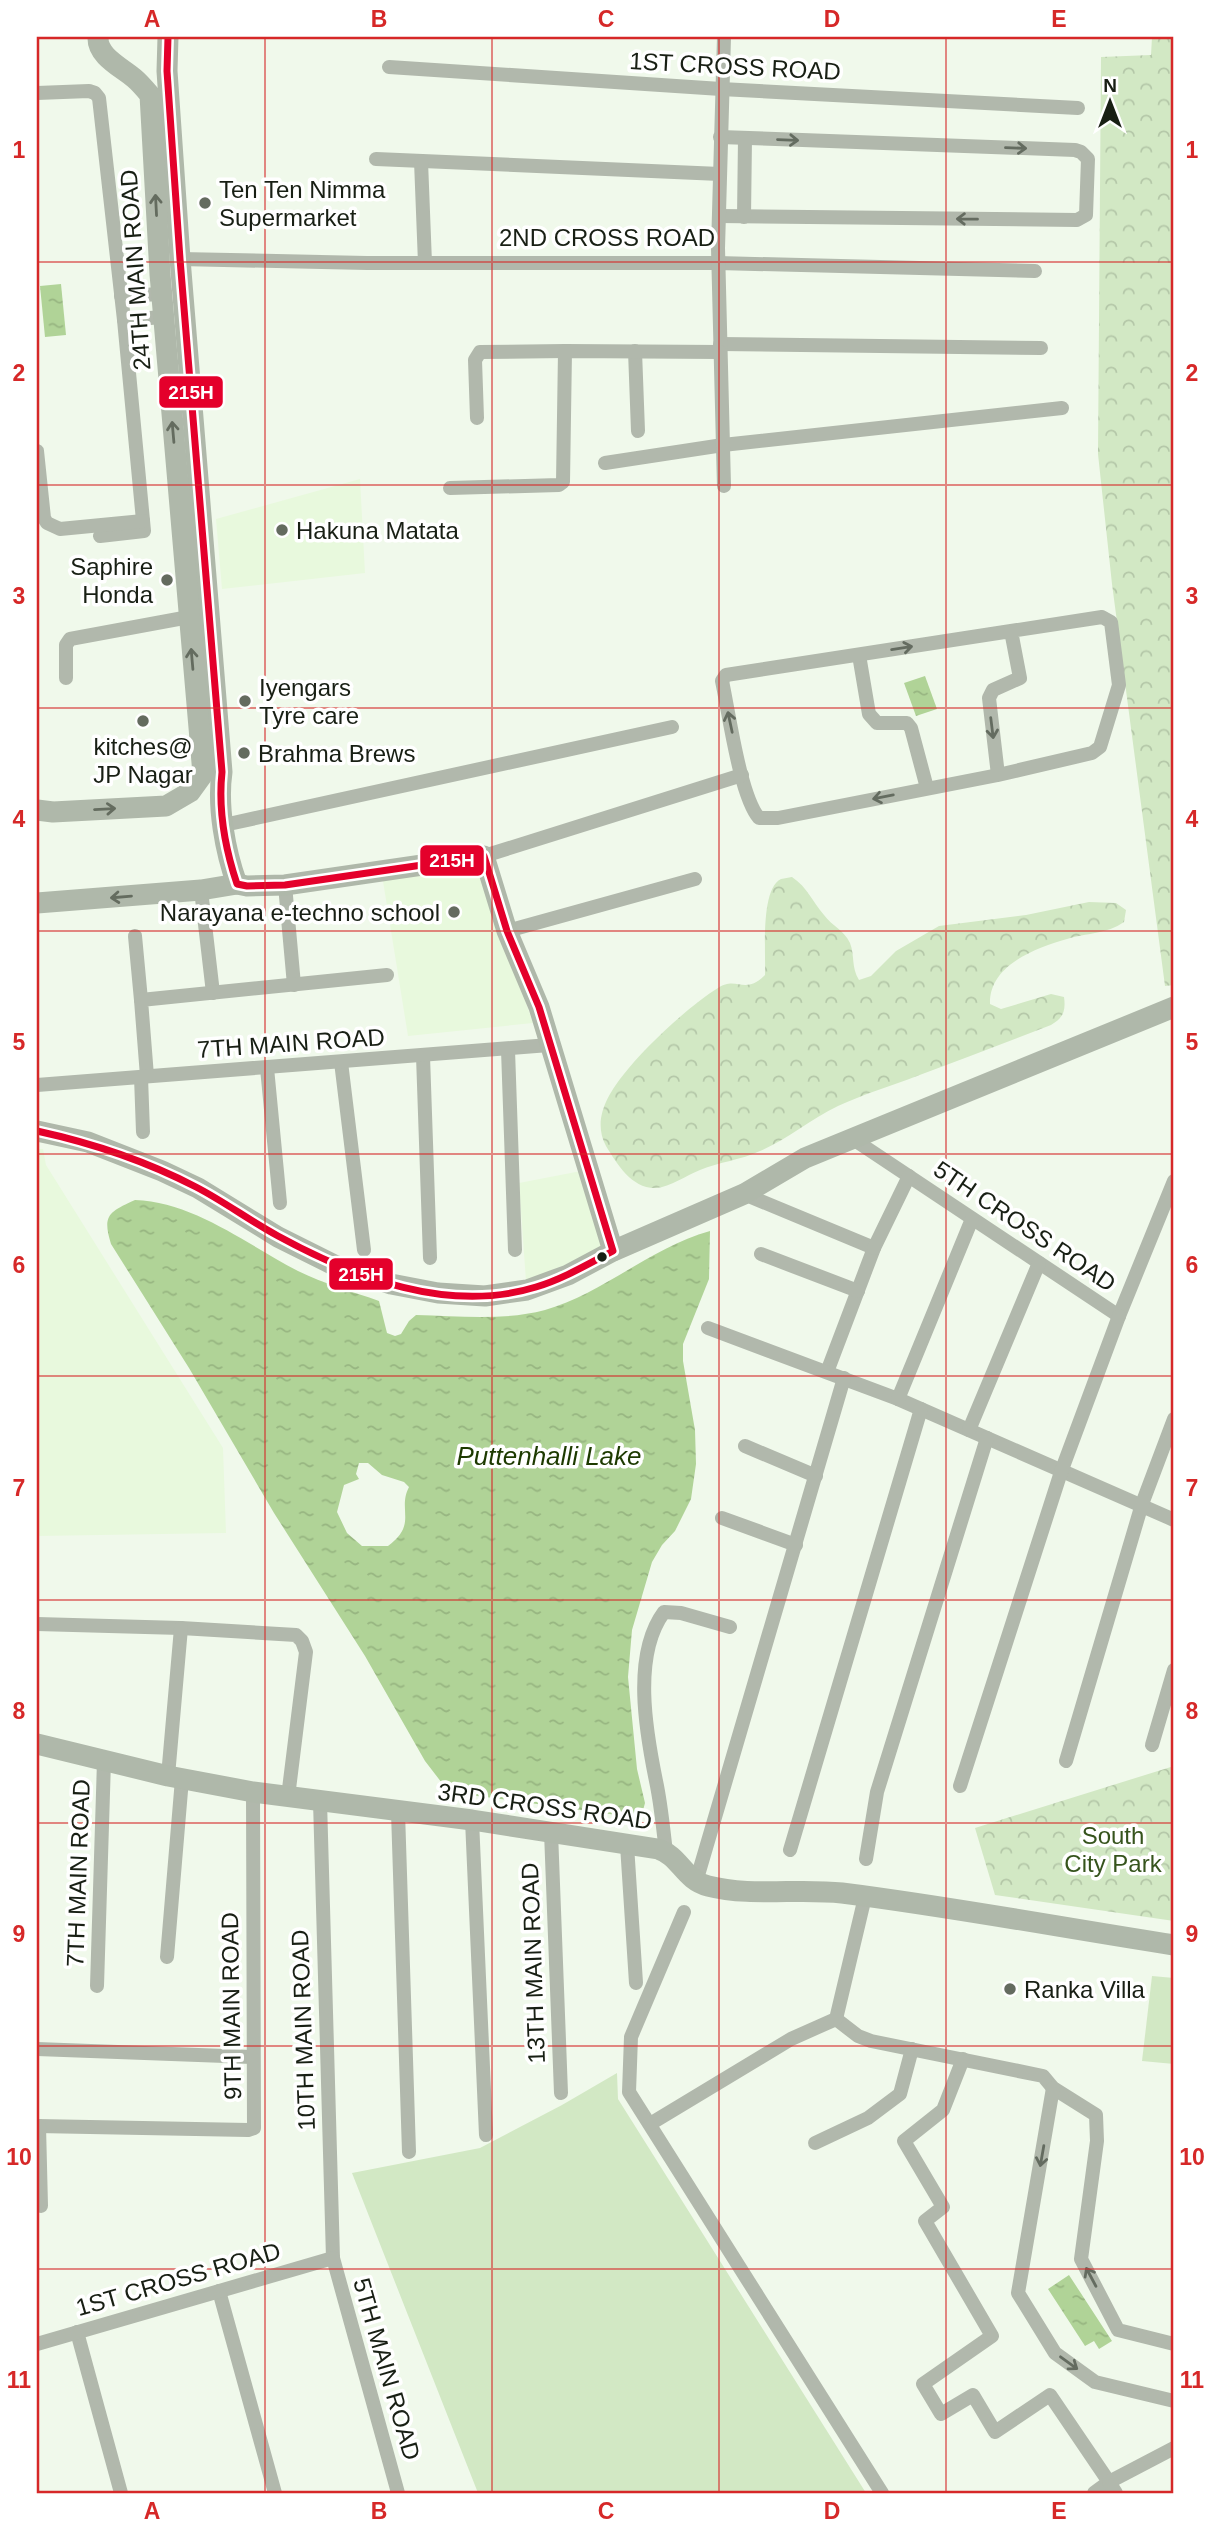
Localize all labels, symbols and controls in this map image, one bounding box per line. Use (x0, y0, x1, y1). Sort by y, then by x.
text: A (144, 6, 160, 32)
text: B (371, 6, 387, 32)
text: C (598, 6, 614, 32)
text: D (824, 6, 840, 32)
text: E (1051, 6, 1067, 32)
street label: 1ST CROSS ROAD (629, 47, 841, 85)
north arrow (1074, 66, 1144, 136)
text: N (1103, 75, 1117, 96)
one-way arrow (777, 133, 800, 146)
text: 1 (13, 137, 26, 163)
text: 1 (1186, 137, 1199, 163)
one-way arrow (1004, 142, 1027, 155)
street label: 24TH MAIN ROAD (115, 169, 155, 371)
place label: Ten Ten Nimma Supermarket (219, 176, 386, 231)
one-way arrow (149, 194, 162, 217)
marker: Ten Ten Nimma Supermarket (197, 195, 213, 211)
one-way arrow (956, 212, 979, 226)
street label: 2ND CROSS ROAD (499, 224, 715, 251)
text: 2 (13, 360, 25, 386)
text: 2 (1186, 360, 1198, 386)
line badge: 215H (158, 375, 224, 409)
text: 215H (168, 382, 214, 403)
one-way arrow (166, 421, 179, 444)
place label: Hakuna Matata (296, 517, 459, 544)
marker: Hakuna Matata (274, 522, 290, 538)
place label: Saphire Honda (70, 553, 154, 608)
marker: Saphire Honda (159, 572, 175, 588)
text: 3 (13, 583, 25, 609)
text: 3 (1186, 583, 1198, 609)
one-way arrow (890, 642, 913, 655)
one-way arrow (185, 648, 198, 670)
place label: Iyengars Tyre care (259, 674, 359, 729)
marker: Iyengars Tyre care (237, 693, 253, 709)
one-way arrow (723, 711, 737, 734)
marker: kitches@ JP Nagar (135, 713, 151, 729)
one-way arrow (986, 716, 999, 739)
place label: kitches@ JP Nagar (93, 733, 193, 788)
place label: Brahma Brews (258, 740, 415, 767)
marker: Brahma Brews (236, 745, 252, 761)
one-way arrow (872, 790, 895, 804)
one-way arrow (93, 803, 116, 816)
text: 4 (13, 806, 26, 832)
text: 4 (1186, 806, 1199, 832)
line badge: 215H (419, 844, 485, 877)
text: 215H (429, 850, 475, 871)
one-way arrow (110, 891, 133, 904)
place label: Narayana e-techno school (160, 899, 440, 926)
marker: Narayana e-techno school (446, 904, 462, 920)
street label: 7TH MAIN ROAD (196, 1023, 386, 1063)
text: 5 (13, 1029, 26, 1055)
text: 5 (1186, 1029, 1199, 1055)
street label: 5TH CROSS ROAD (929, 1155, 1121, 1297)
unlabelled marker (595, 1250, 609, 1264)
text: 6 (13, 1252, 25, 1278)
text: 6 (1186, 1252, 1198, 1278)
line badge: 215H (328, 1257, 394, 1291)
text: 215H (338, 1264, 384, 1285)
water label: Puttenhalli Lake (456, 1441, 642, 1471)
text: 7 (13, 1475, 25, 1501)
text: 7 (1186, 1475, 1198, 1501)
text: 8 (13, 1698, 26, 1724)
text: 8 (1186, 1698, 1199, 1724)
street label: 3RD CROSS ROAD (436, 1778, 654, 1834)
street label: 7TH MAIN ROAD (61, 1779, 95, 1967)
park label: South City Park (1064, 1822, 1163, 1877)
street label: 13TH MAIN ROAD (516, 1862, 550, 2064)
street label: 9TH MAIN ROAD (216, 1912, 246, 2100)
text: 9 (13, 1921, 25, 1947)
text: 9 (1186, 1921, 1198, 1947)
street label: 10TH MAIN ROAD (286, 1929, 320, 2131)
place label: Ranka Villa (1024, 1976, 1146, 2003)
marker: Ranka Villa (1002, 1981, 1018, 1997)
text: 10 (6, 2144, 32, 2170)
one-way arrow (1035, 2144, 1048, 2167)
text: 10 (1179, 2144, 1205, 2170)
street label: 1ST CROSS ROAD (73, 2237, 283, 2321)
one-way arrow (1083, 2268, 1097, 2288)
street label: 5TH MAIN ROAD (348, 2275, 426, 2463)
one-way arrow (1059, 2356, 1078, 2371)
text: 11 (7, 2367, 31, 2393)
text: 11 (1180, 2367, 1204, 2393)
text: A (144, 2498, 160, 2524)
text: B (371, 2498, 387, 2524)
text: C (598, 2498, 614, 2524)
text: D (824, 2498, 840, 2524)
text: E (1051, 2498, 1067, 2524)

